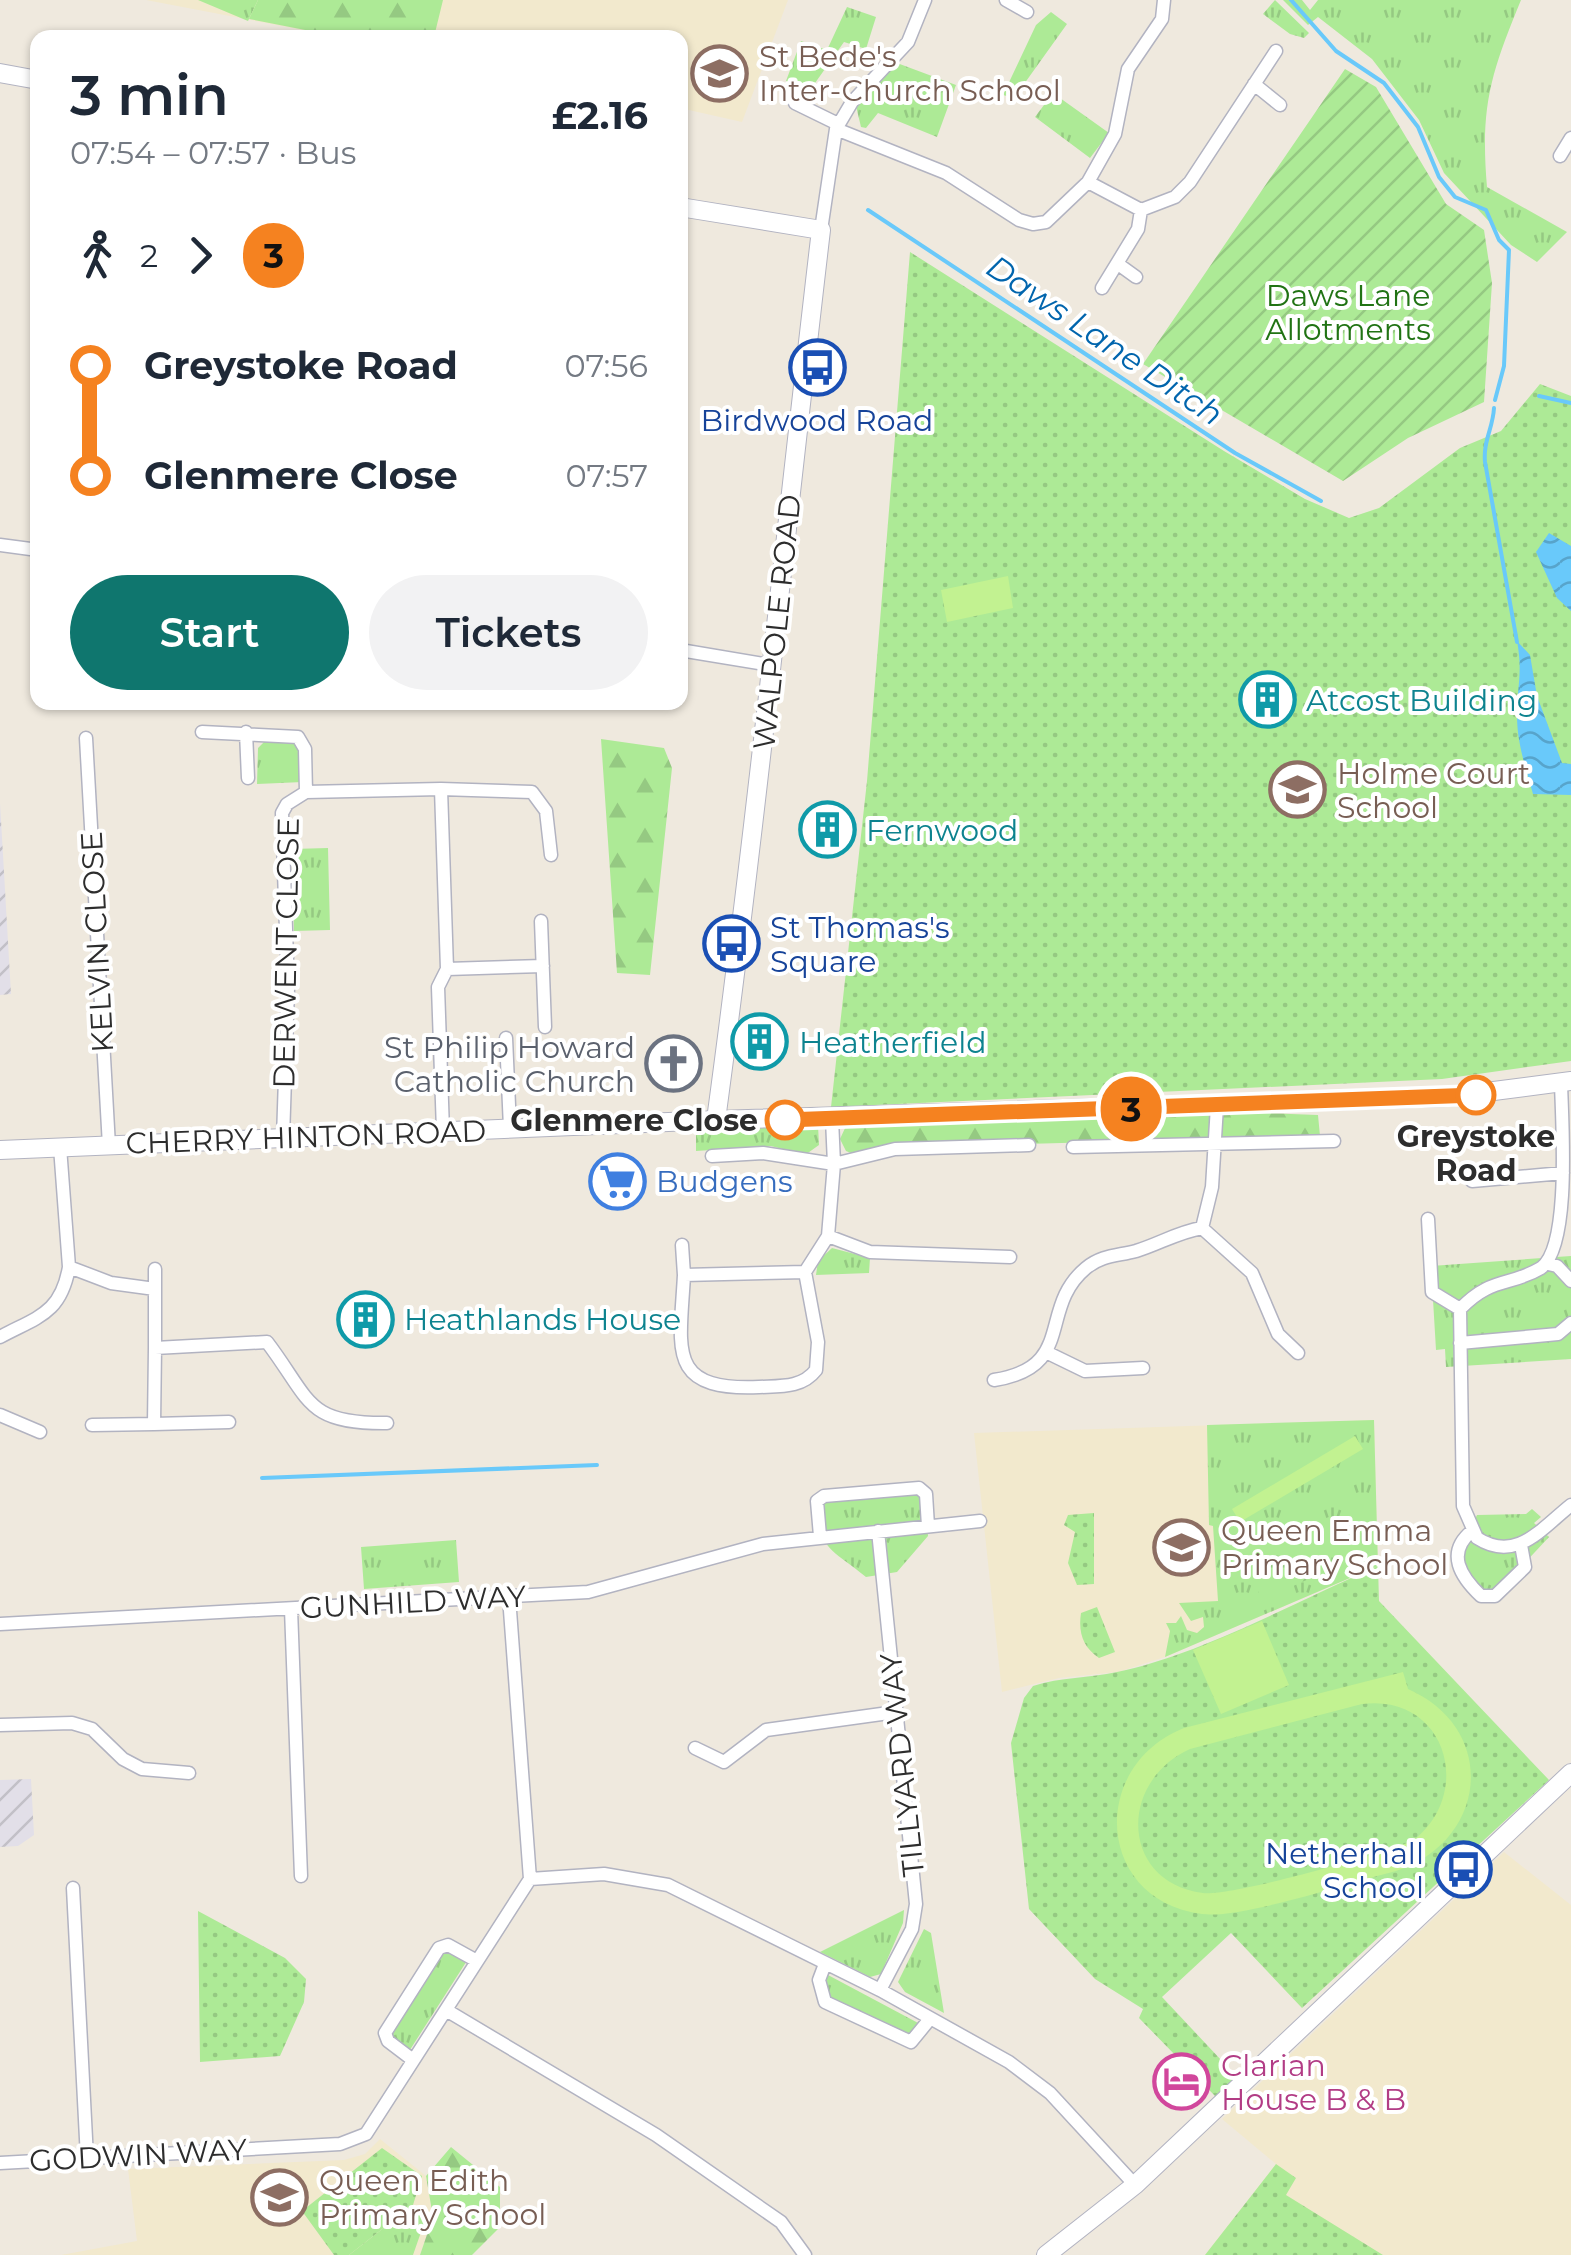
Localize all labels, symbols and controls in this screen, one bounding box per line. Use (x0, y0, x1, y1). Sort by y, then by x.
place label: St Bede's Inter-Church School (759, 38, 1061, 109)
school or university icon: St Bede's Inter-Church School (690, 43, 750, 103)
text: 3 min (70, 62, 229, 129)
text: £2.16 (552, 92, 648, 139)
text: 07:54 – 07:57 · Bus (70, 133, 357, 172)
icon: walk (70, 228, 125, 283)
icon: forward (173, 228, 228, 283)
text: 3 (263, 234, 284, 277)
text: 2 (140, 236, 158, 275)
water label: Daws Lane Ditch (979, 247, 1231, 433)
park label: Daws Lane Allotments (1265, 277, 1431, 348)
bus stop icon: Birdwood Road (787, 337, 847, 397)
text: Greystoke Road (144, 342, 458, 389)
text: 07:56 (564, 346, 648, 385)
place label: Birdwood Road (701, 402, 933, 439)
text: Glenmere Close (144, 452, 458, 499)
text: 07:57 (566, 456, 648, 495)
street label: WALPOLE ROAD (745, 492, 809, 752)
button: Start (70, 575, 349, 690)
button: Tickets (369, 575, 648, 690)
building icon: Atcost Building (1237, 670, 1297, 730)
place label: Atcost Building (1306, 682, 1537, 719)
place label: Holme Court School (1337, 755, 1530, 826)
school or university icon: Holme Court School (1268, 760, 1328, 820)
building icon: Fernwood (797, 800, 857, 860)
place label: Fernwood (866, 812, 1018, 849)
street label: DERWENT CLOSE (265, 817, 307, 1089)
street label: KELVIN CLOSE (73, 830, 121, 1054)
place label: St Thomas's Square (770, 909, 950, 980)
bus stop icon: St Thomas's Square (701, 914, 761, 974)
building icon: Heatherfield (730, 1012, 790, 1072)
place label: Heatherfield (799, 1024, 987, 1061)
place label: St Philip Howard Catholic Church (384, 1029, 635, 1100)
church icon: St Philip Howard Catholic Church (644, 1034, 704, 1094)
line badge: 3 (1098, 1076, 1164, 1142)
marker: Greystoke Road (1457, 1076, 1495, 1114)
text: 3 (1121, 1088, 1141, 1131)
marker: Glenmere Close (766, 1101, 804, 1139)
place label: Glenmere Close (510, 1102, 758, 1139)
street label: CHERRY HINTON ROAD (125, 1112, 487, 1162)
place label: Greystoke Road (1397, 1118, 1555, 1189)
supermarket icon: Budgens (587, 1151, 647, 1211)
place label: Budgens (656, 1163, 793, 1200)
building icon: Heathlands House (335, 1289, 395, 1349)
place label: Heathlands House (404, 1301, 681, 1338)
place label: Queen Emma Primary School (1221, 1512, 1448, 1583)
school or university icon: Queen Emma Primary School (1152, 1517, 1212, 1577)
street label: GUNHILD WAY (299, 1578, 528, 1626)
street label: TILLYARD WAY (872, 1651, 932, 1878)
place label: Netherhall School (1265, 1835, 1424, 1906)
bus stop icon: Netherhall School (1433, 1840, 1493, 1900)
place label: Clarian House B & B (1221, 2047, 1406, 2118)
hotel icon: Clarian House B & B (1152, 2052, 1212, 2112)
street label: GODWIN WAY (28, 2131, 249, 2179)
place label: Queen Edith Primary School (319, 2162, 546, 2233)
school or university icon: Queen Edith Primary School (250, 2167, 310, 2227)

